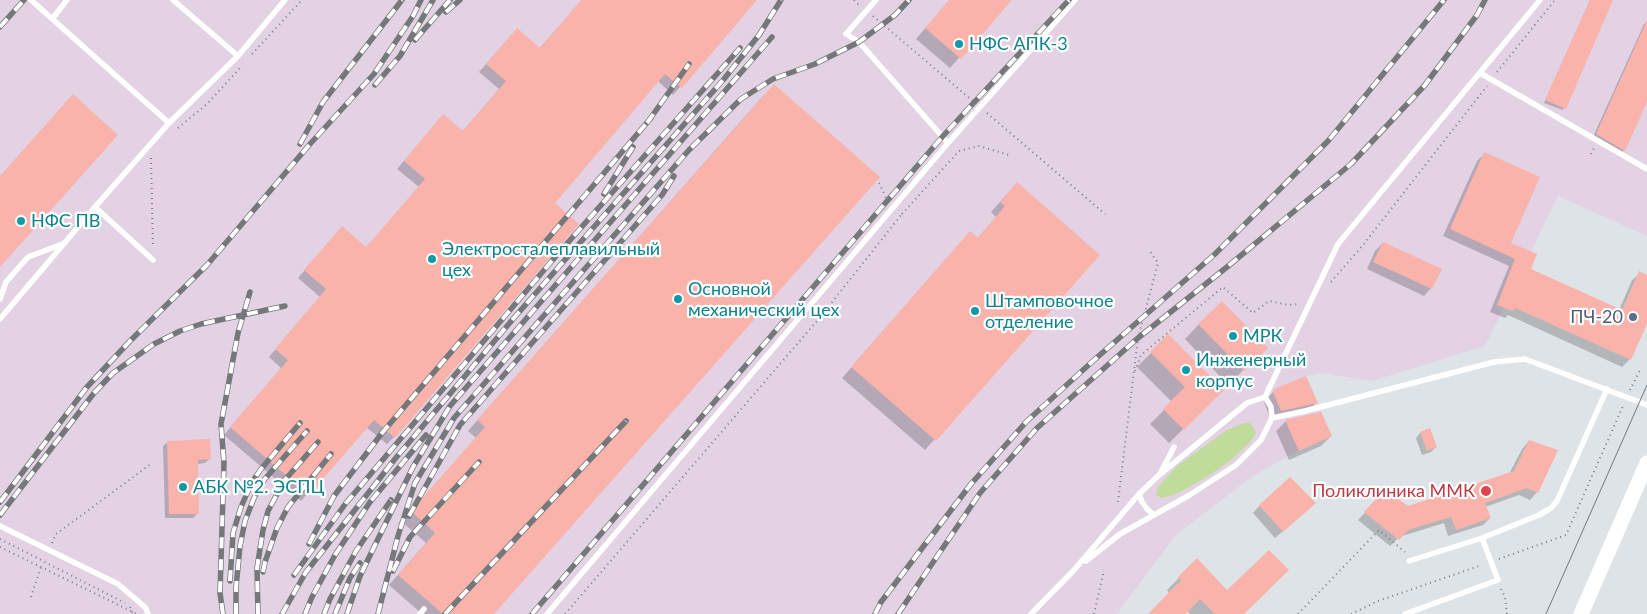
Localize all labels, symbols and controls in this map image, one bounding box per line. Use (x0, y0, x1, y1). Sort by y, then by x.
place label: НФС АПК-3 (969, 33, 1068, 55)
marker: НФС АПК-3 (953, 38, 965, 50)
place label: НФС ПВ (31, 210, 100, 232)
marker: НФС ПВ (15, 215, 27, 227)
place label: Электросталеплавильный цех (442, 238, 660, 280)
marker: Электросталеплавильный цех (426, 253, 438, 265)
place label: Основной механический цех (688, 278, 840, 320)
place label: Штамповочное отделение (985, 290, 1113, 332)
marker: Основной механический цех (672, 293, 684, 305)
marker: Штамповочное отделение (969, 305, 981, 317)
place label: ПЧ-20 (1570, 306, 1623, 328)
marker: ПЧ-20 (1627, 311, 1639, 323)
place label: МРК (1243, 325, 1283, 347)
marker: МРК (1227, 330, 1239, 342)
place label: Инженерный корпус (1196, 349, 1306, 392)
marker: Инженерный корпус (1180, 364, 1192, 376)
place label: АБК №2. ЭСПЦ (193, 476, 325, 498)
place label: Поликлиника ММК (1312, 480, 1475, 502)
marker: АБК №2. ЭСПЦ (177, 481, 189, 493)
marker: Поликлиника ММК (1479, 484, 1493, 498)

